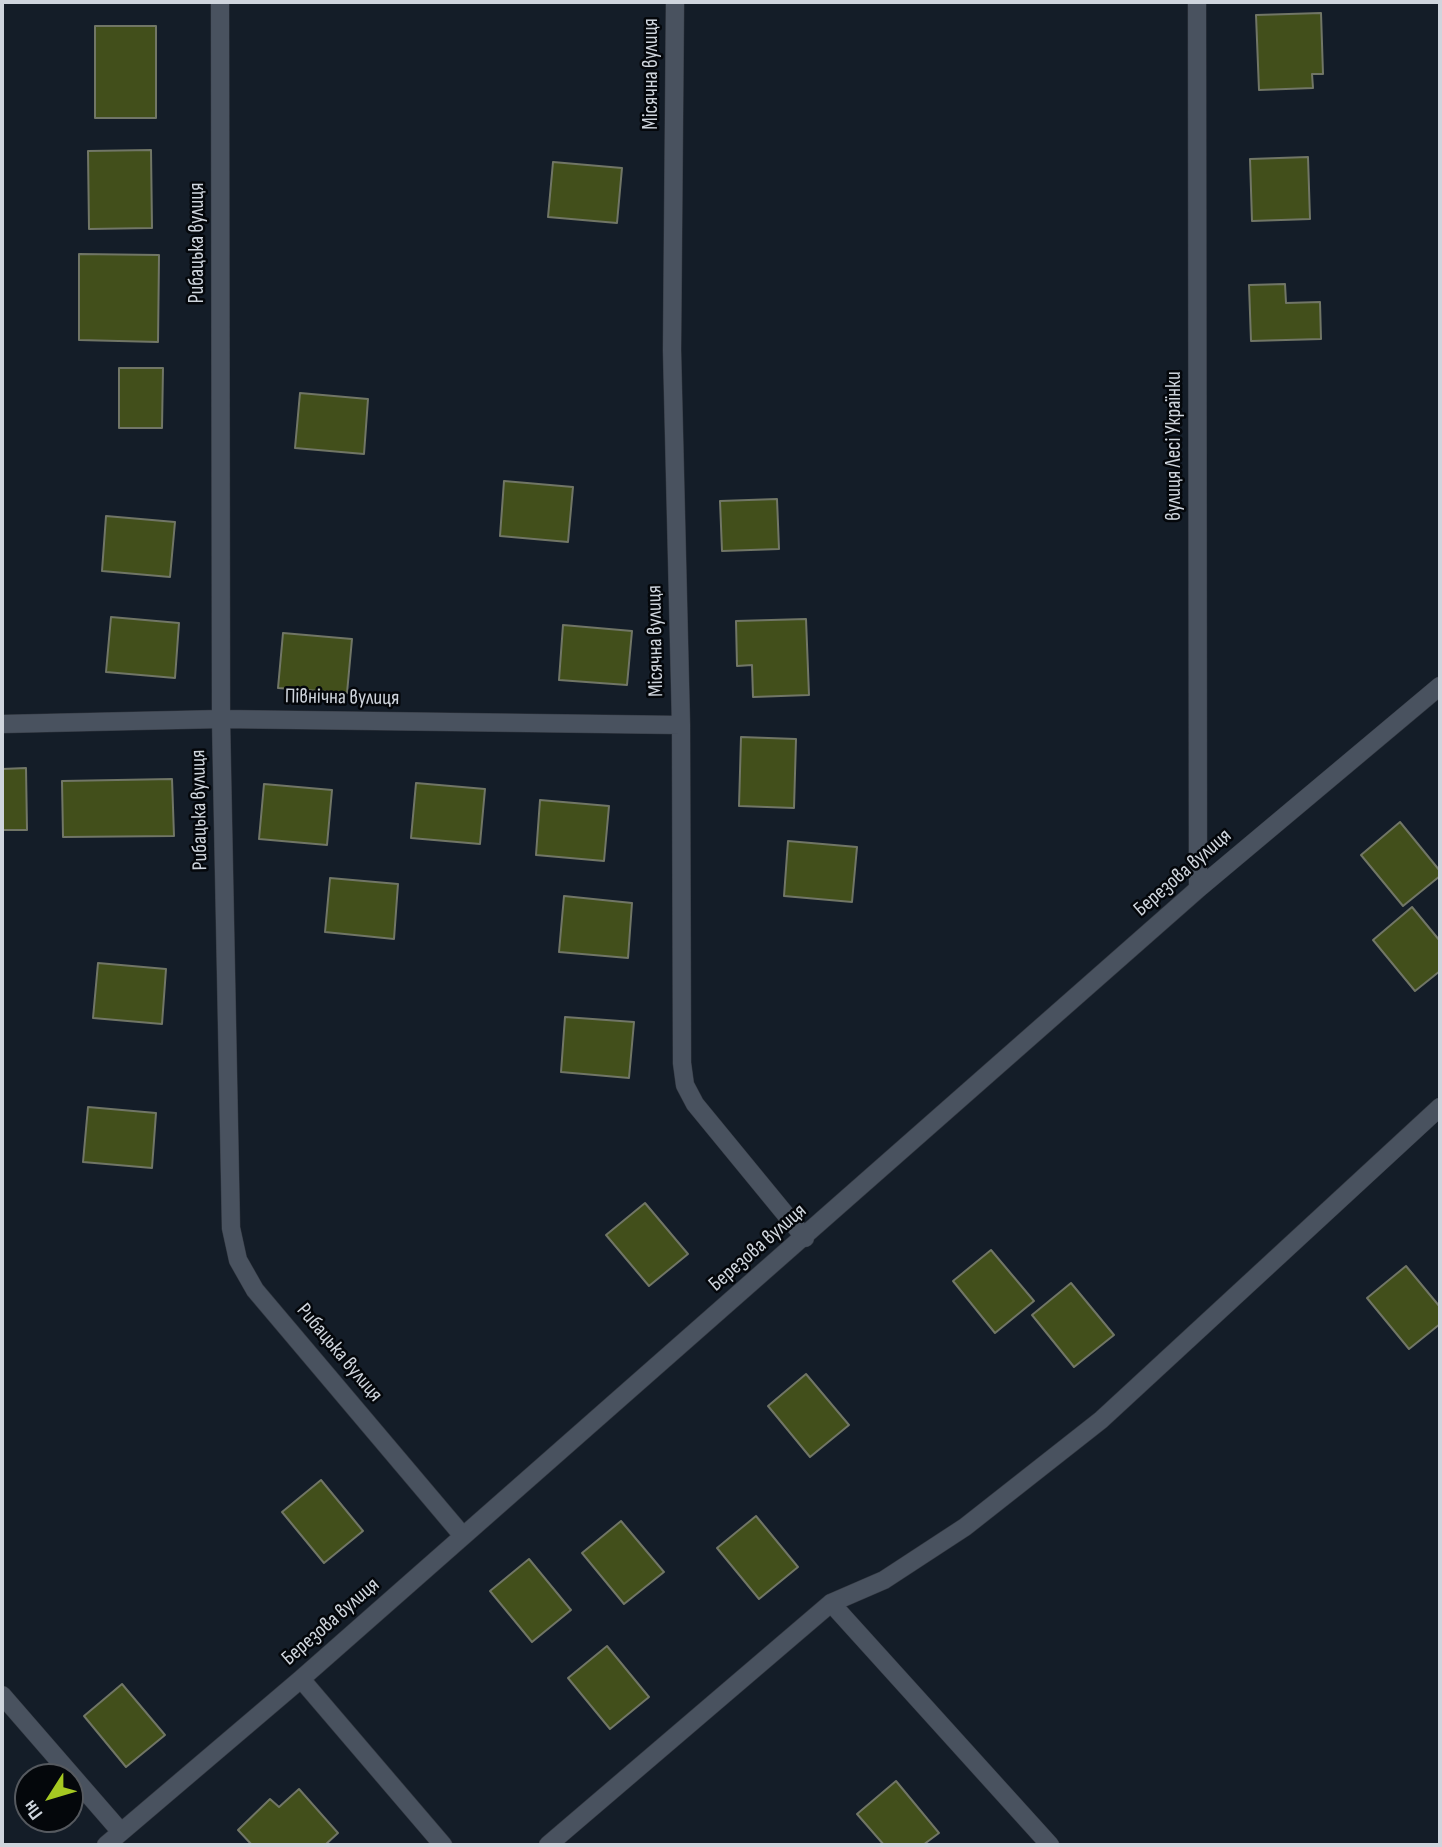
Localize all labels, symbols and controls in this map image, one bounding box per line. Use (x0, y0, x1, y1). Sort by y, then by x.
street label: Місячна вулиця (639, 18, 665, 130)
street label: Рибацька вулиця (185, 183, 211, 303)
street label: вулиця Лесі Українки (1162, 371, 1188, 521)
street label: Місячна вулиця (642, 585, 670, 697)
street label: Північна вулиця (285, 684, 399, 712)
street label: Рибацька вулиця (186, 749, 214, 871)
street label: Березова вулиця (1129, 824, 1237, 922)
street label: Березова вулиця (704, 1199, 812, 1297)
street label: Рибацька вулиця (291, 1299, 387, 1407)
street label: Березова вулиця (277, 1573, 385, 1671)
north arrow (14, 1763, 84, 1833)
text: Пн (19, 1795, 48, 1824)

